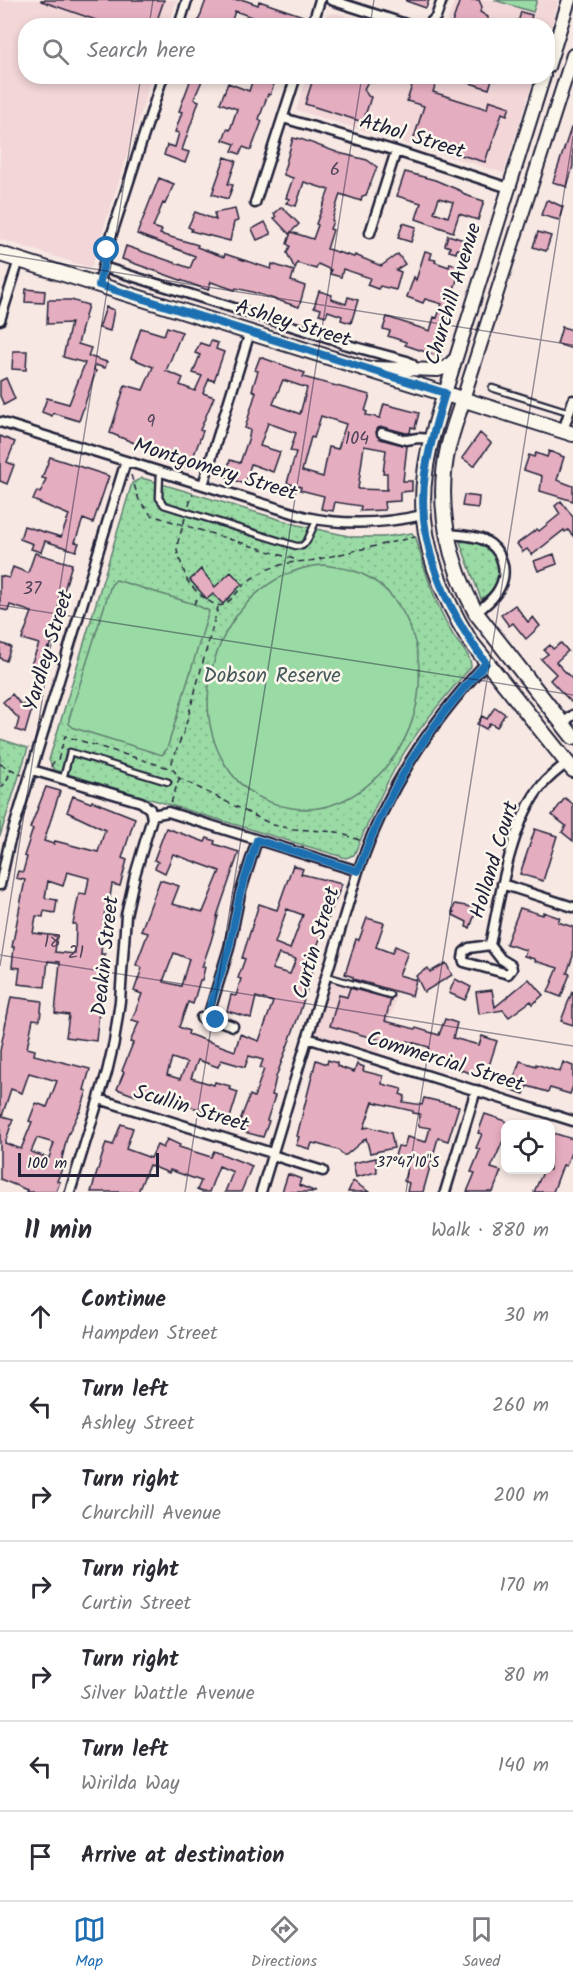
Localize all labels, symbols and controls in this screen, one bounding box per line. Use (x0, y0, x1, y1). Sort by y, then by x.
search box (18, 18, 555, 84)
text: Search here (87, 34, 195, 69)
icon: search (39, 35, 72, 68)
street label: Athol Street (355, 105, 470, 169)
house number: 6 (330, 156, 340, 185)
street label: Churchill Avenue (417, 218, 491, 369)
route start (93, 236, 119, 262)
street label: Ashley Street (231, 291, 356, 357)
house number: 9 (147, 408, 156, 437)
house number: 104 (345, 425, 369, 454)
street label: Montgomery Street (129, 429, 302, 511)
house number: 37 (23, 575, 42, 604)
street label: Yardley Street (15, 585, 83, 716)
park label: Dobson Reserve (203, 660, 341, 693)
street label: Holland Court (462, 796, 529, 923)
street label: Curtin Street (284, 882, 350, 1003)
street label: Deakin Street (83, 893, 129, 1018)
house number: 18 (44, 928, 60, 957)
house number: 21 (68, 939, 84, 968)
route end (202, 1006, 228, 1032)
street label: Commercial Street (362, 1022, 529, 1102)
street label: Scullin Street (129, 1076, 253, 1142)
map controls (501, 1120, 555, 1174)
button: locate (501, 1120, 555, 1174)
scale bar (18, 1150, 159, 1178)
text: 100 m (27, 1151, 67, 1176)
text: 37°47'10"S (376, 1151, 440, 1175)
text: 11 min (24, 1210, 92, 1252)
text: Walk · 880 m (431, 1215, 549, 1247)
text: Continue (81, 1283, 166, 1318)
icon: ahead (24, 1300, 57, 1333)
text: 30 m (504, 1300, 549, 1332)
text: Hampden Street (81, 1318, 218, 1350)
text: Turn left (81, 1373, 168, 1408)
icon: left (24, 1390, 57, 1423)
text: 260 m (492, 1390, 549, 1422)
text: Ashley Street (81, 1408, 194, 1440)
text: Turn right (81, 1463, 179, 1498)
icon: right (24, 1480, 57, 1513)
text: 200 m (493, 1480, 549, 1512)
text: Churchill Avenue (81, 1498, 221, 1530)
text: Turn right (81, 1553, 179, 1588)
icon: right (24, 1570, 57, 1603)
text: 170 m (500, 1570, 549, 1602)
text: Curtin Street (81, 1588, 191, 1620)
text: Turn right (81, 1643, 179, 1678)
icon: right (24, 1660, 57, 1693)
text: 80 m (503, 1660, 549, 1692)
text: Silver Wattle Avenue (81, 1678, 255, 1710)
text: Turn left (81, 1733, 168, 1768)
icon: left (24, 1750, 57, 1783)
text: 140 m (498, 1750, 549, 1782)
text: Wirilda Way (81, 1768, 179, 1800)
text: Arrive at destination (81, 1839, 284, 1874)
icon: arrive (24, 1840, 57, 1873)
tab: Map (73, 1913, 106, 1974)
tab: Directions (251, 1913, 317, 1974)
tab: Saved (462, 1913, 500, 1974)

